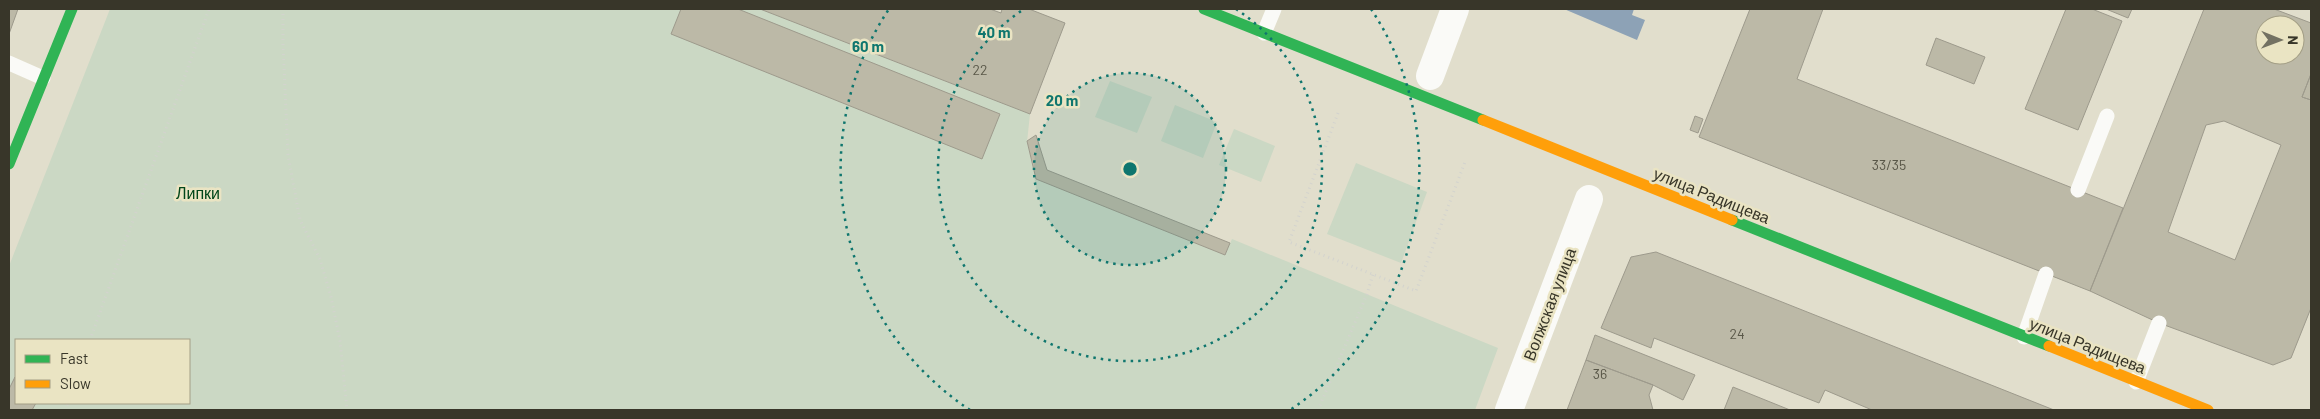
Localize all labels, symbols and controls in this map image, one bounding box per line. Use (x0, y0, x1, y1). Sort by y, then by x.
north arrow (2255, 15, 2305, 65)
text: 40 m (977, 23, 1011, 41)
text: N (2285, 35, 2302, 45)
text: 60 m (852, 37, 884, 55)
house number: 22 (972, 61, 988, 78)
text: 20 m (1046, 91, 1078, 109)
house number: 33/35 (1872, 156, 1906, 173)
centre of rings (1121, 160, 1139, 178)
street label: улица Радищева (1651, 163, 1773, 227)
park label: Липки (176, 183, 220, 202)
street label: Волжская улица (1519, 245, 1579, 363)
street label: улица Радищева (2027, 313, 2149, 377)
house number: 24 (1729, 325, 1745, 342)
legend (15, 339, 190, 404)
text: Fast (60, 349, 88, 367)
house number: 36 (1593, 365, 1607, 382)
text: Slow (60, 374, 91, 392)

